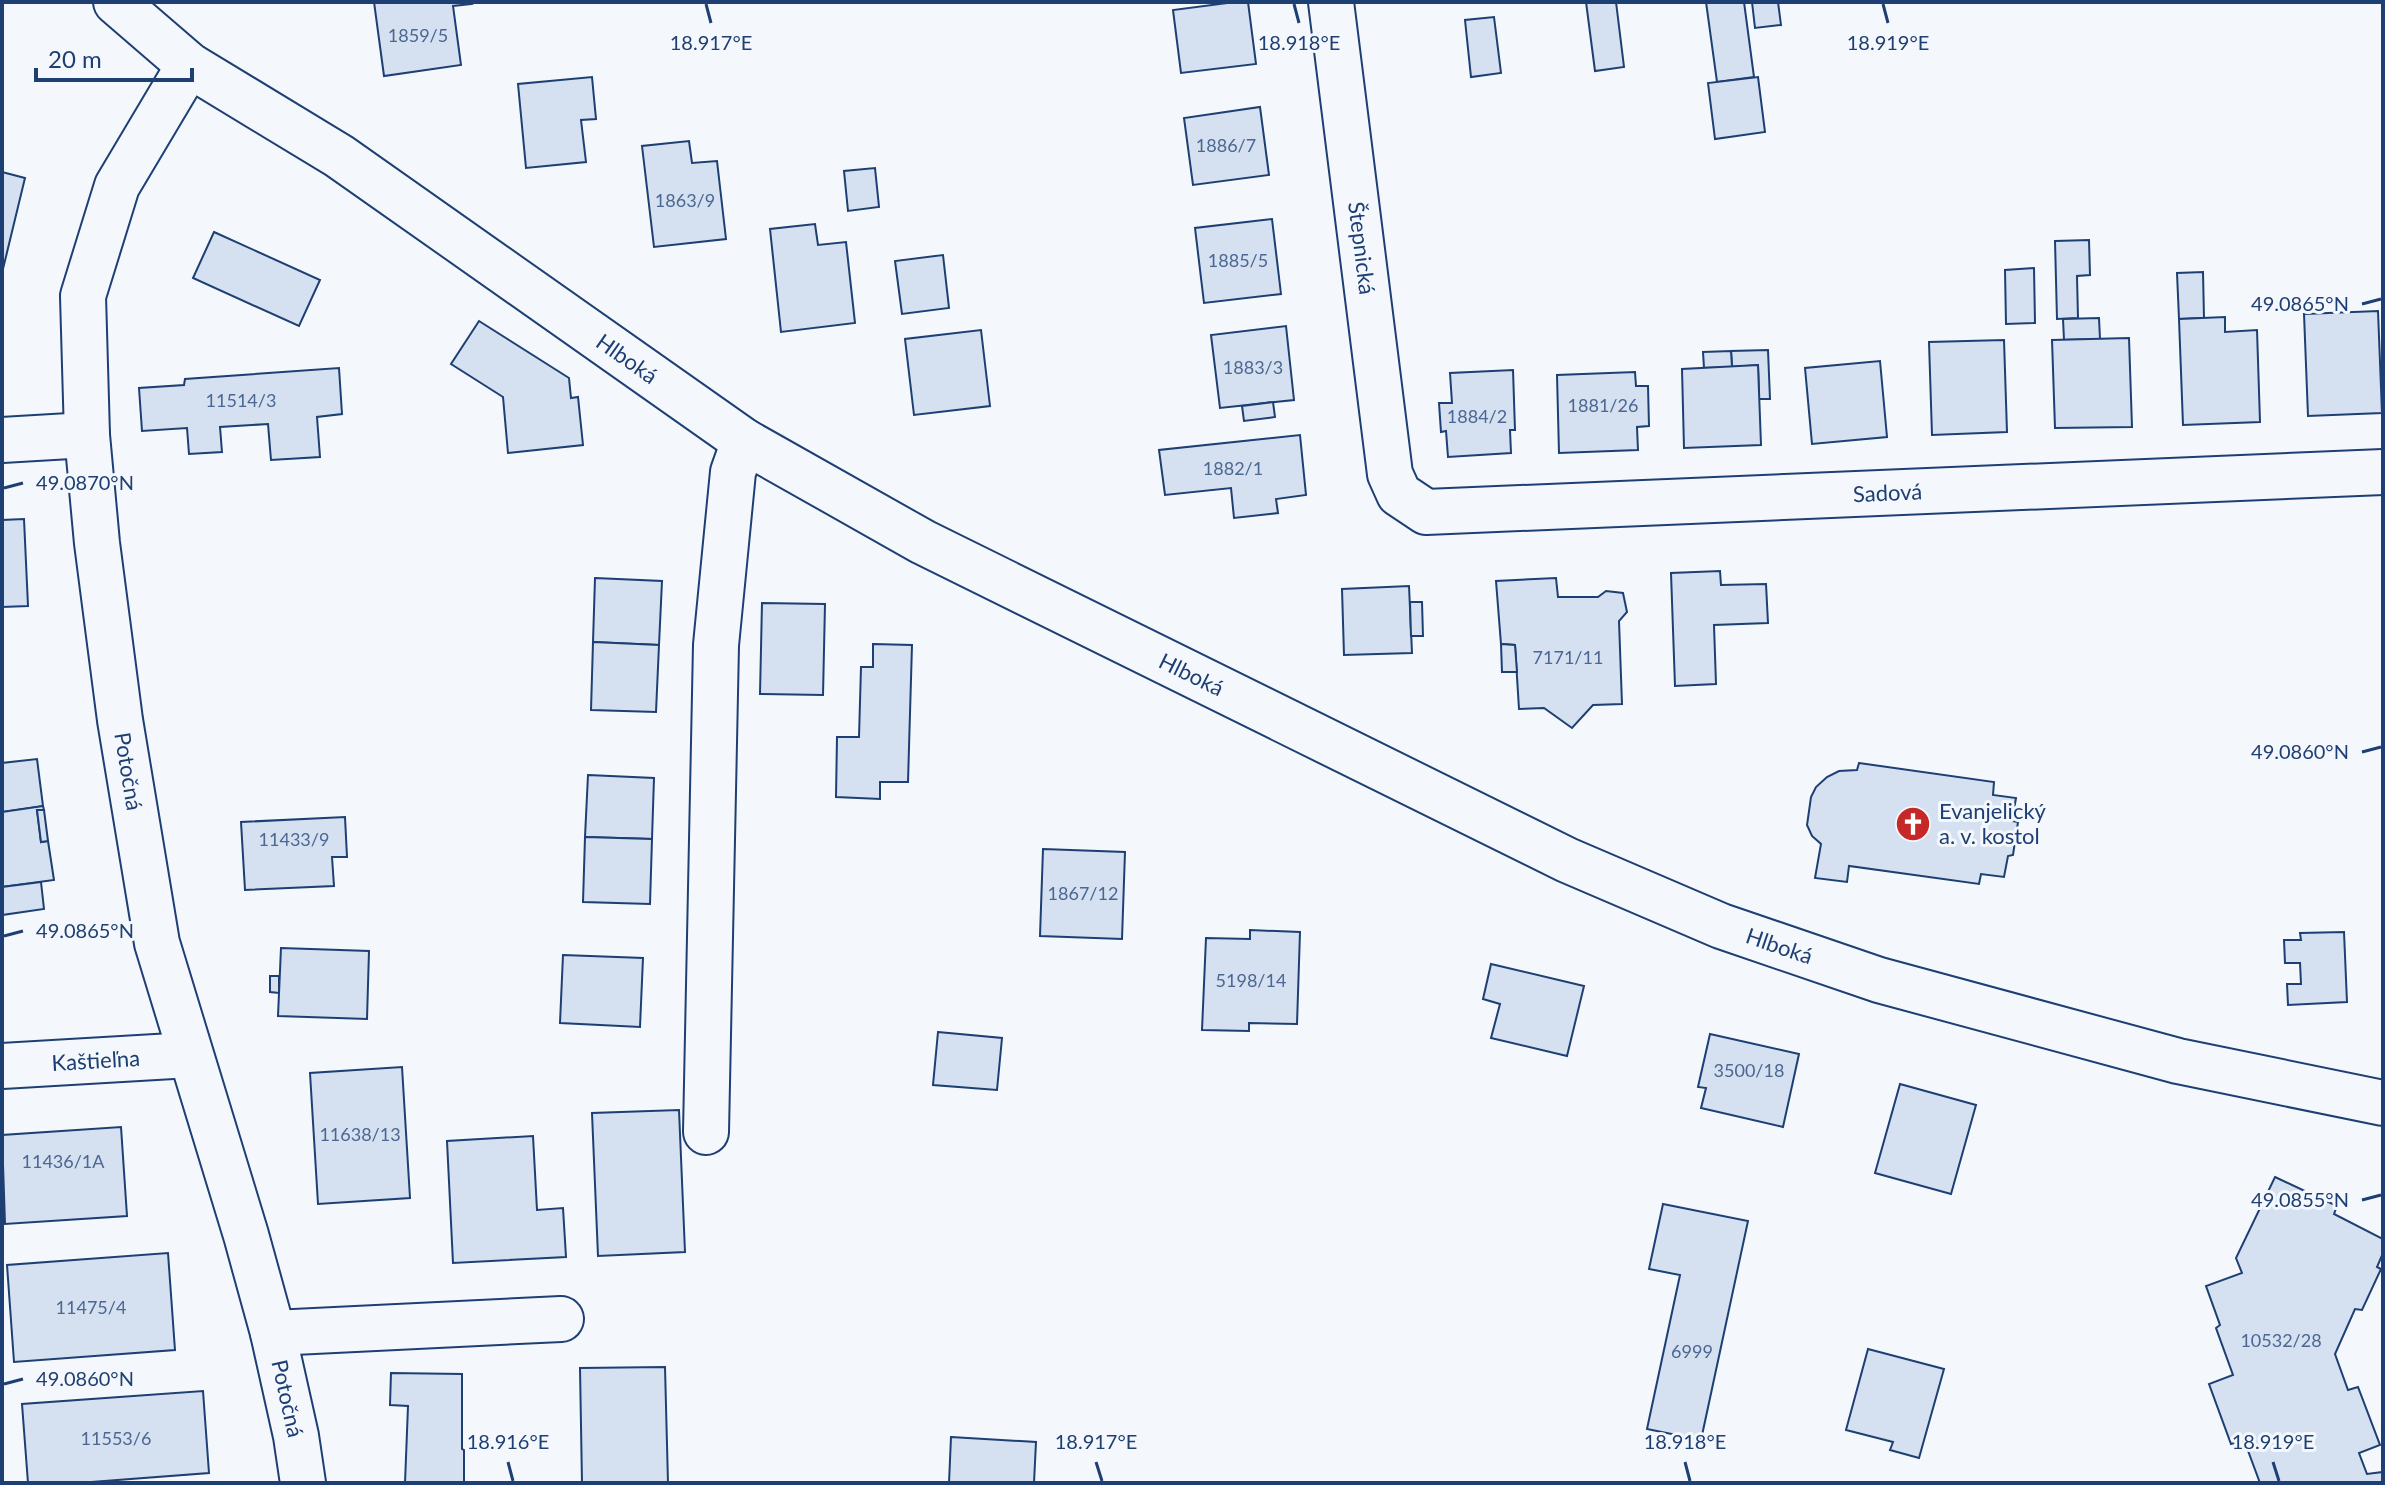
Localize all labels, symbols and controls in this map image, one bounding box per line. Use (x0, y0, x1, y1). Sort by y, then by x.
house number: 1859/5 (388, 24, 448, 46)
text: 18.917°E (670, 30, 752, 54)
text: 18.918°E (1258, 30, 1340, 54)
text: 18.919°E (1847, 30, 1929, 54)
scale bar (36, 32, 192, 82)
text: 20 m (48, 44, 102, 73)
house number: 1886/7 (1196, 134, 1256, 156)
house number: 1863/9 (655, 189, 715, 211)
street label: Štepnická (1343, 200, 1381, 296)
house number: 1885/5 (1208, 249, 1268, 271)
text: 49.0865°N (2251, 291, 2349, 315)
street label: Hlboká (591, 327, 663, 389)
house number: 1883/3 (1223, 356, 1283, 378)
house number: 11514/3 (206, 389, 276, 411)
house number: 1881/26 (1568, 394, 1638, 416)
house number: 1884/2 (1447, 405, 1507, 427)
house number: 1882/1 (1203, 457, 1263, 479)
text: 49.0870°N (36, 470, 134, 494)
street label: Sadová (1852, 477, 1923, 507)
house number: 7171/11 (1533, 646, 1603, 668)
street label: Hlboká (1155, 647, 1228, 701)
street label: Potočná (109, 730, 149, 812)
text: 49.0860°N (2251, 739, 2349, 763)
place label: Evanjelický a. v. kostol (1939, 797, 2047, 849)
church icon: Evanjelický a. v. kostol (1894, 805, 1932, 843)
house number: 11433/9 (259, 828, 329, 850)
house number: 1867/12 (1048, 882, 1118, 904)
text: 49.0865°N (36, 918, 134, 942)
street label: Hlboká (1743, 922, 1816, 969)
house number: 5198/14 (1216, 969, 1286, 991)
street label: Kaštieľna (51, 1044, 141, 1076)
house number: 3500/18 (1714, 1059, 1784, 1081)
house number: 11638/13 (319, 1123, 401, 1145)
house number: 11436/1A (22, 1150, 105, 1172)
text: 49.0855°N (2251, 1187, 2349, 1211)
house number: 11475/4 (56, 1296, 126, 1318)
house number: 10532/28 (2240, 1329, 2322, 1351)
house number: 6999 (1671, 1340, 1713, 1362)
street label: Potočná (266, 1357, 310, 1440)
text: 49.0860°N (36, 1366, 134, 1390)
house number: 11553/6 (81, 1427, 151, 1449)
text: 18.916°E (467, 1429, 549, 1453)
text: 18.917°E (1055, 1429, 1137, 1453)
text: 18.918°E (1644, 1429, 1726, 1453)
text: 18.919°E (2232, 1429, 2314, 1453)

